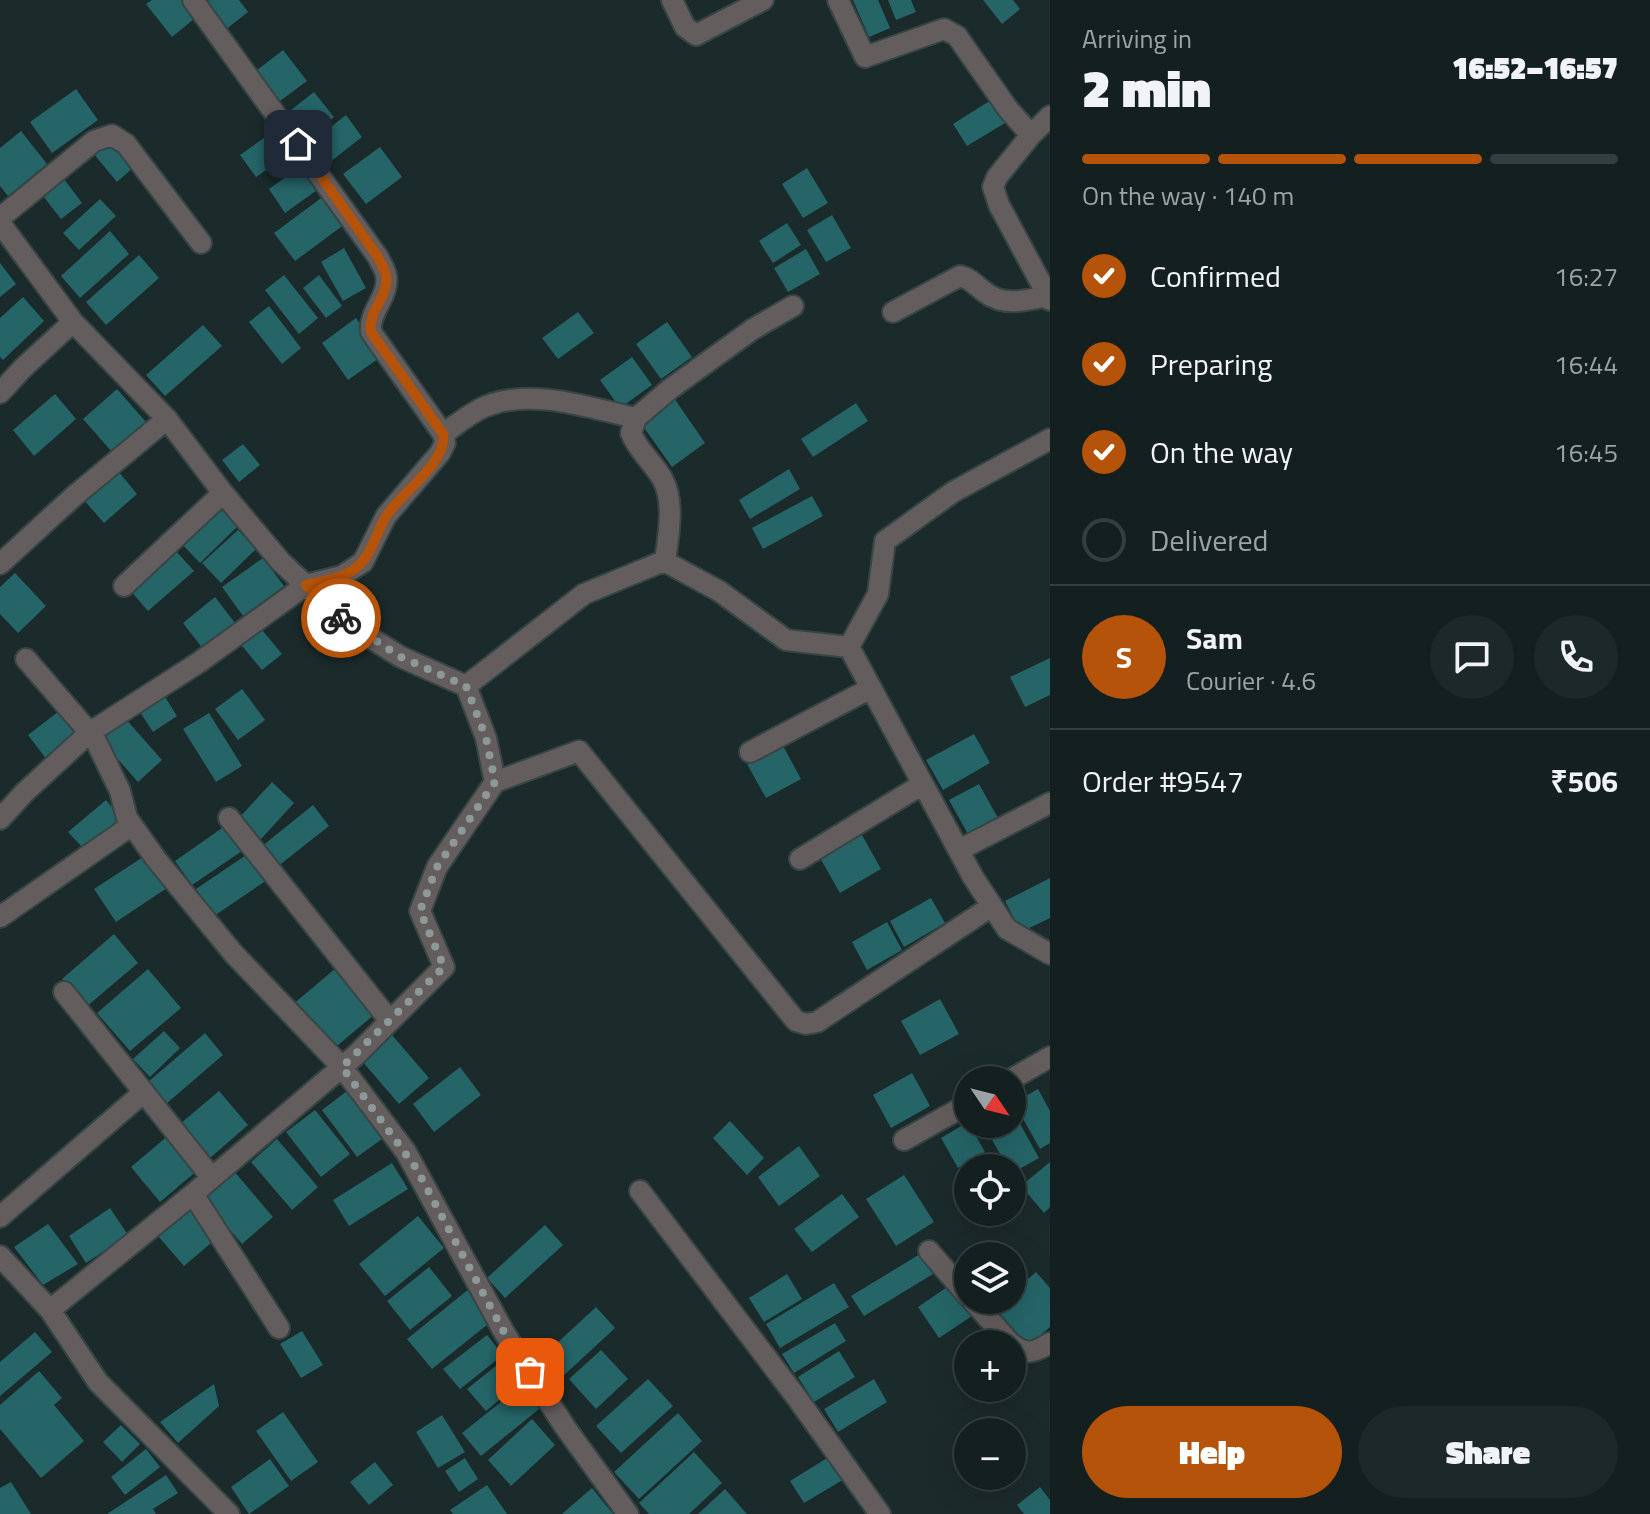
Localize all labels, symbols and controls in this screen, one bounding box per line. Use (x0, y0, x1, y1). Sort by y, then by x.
text: Arriving in (1082, 19, 1192, 58)
text: 16:52–16:57 (1452, 45, 1618, 91)
text: 2 min (1082, 48, 1211, 127)
pin (264, 110, 332, 178)
icon: home (276, 122, 320, 166)
text: On the way · 140 m (1082, 176, 1294, 215)
text: Confirmed (1150, 253, 1281, 299)
icon: check (1082, 254, 1126, 298)
text: 16:27 (1554, 257, 1618, 296)
text: Preparing (1150, 341, 1272, 387)
icon: check (1082, 342, 1126, 386)
text: 16:44 (1554, 345, 1618, 384)
text: On the way (1150, 429, 1293, 475)
icon: check (1082, 430, 1126, 474)
text: 16:45 (1554, 433, 1618, 472)
text: Delivered (1150, 517, 1268, 563)
courier (301, 578, 381, 658)
icon: bike (319, 596, 363, 640)
text: Sam (1186, 615, 1243, 661)
button: chat (1430, 615, 1514, 699)
button: phone (1534, 615, 1618, 699)
text: S (1116, 634, 1132, 680)
text: Courier · 4.6 (1186, 661, 1316, 700)
text: Order #9547 (1082, 758, 1244, 804)
text: ₹506 (1550, 758, 1618, 804)
north arrow (954, 1066, 1026, 1138)
map controls (954, 1066, 1026, 1490)
button: locate (954, 1154, 1026, 1226)
button: layers (954, 1242, 1026, 1314)
button: + (954, 1330, 1026, 1402)
pin (496, 1338, 564, 1406)
icon: bag (508, 1350, 552, 1394)
button: Help (1082, 1406, 1342, 1498)
button: Share (1358, 1406, 1618, 1498)
button: − (954, 1418, 1026, 1490)

